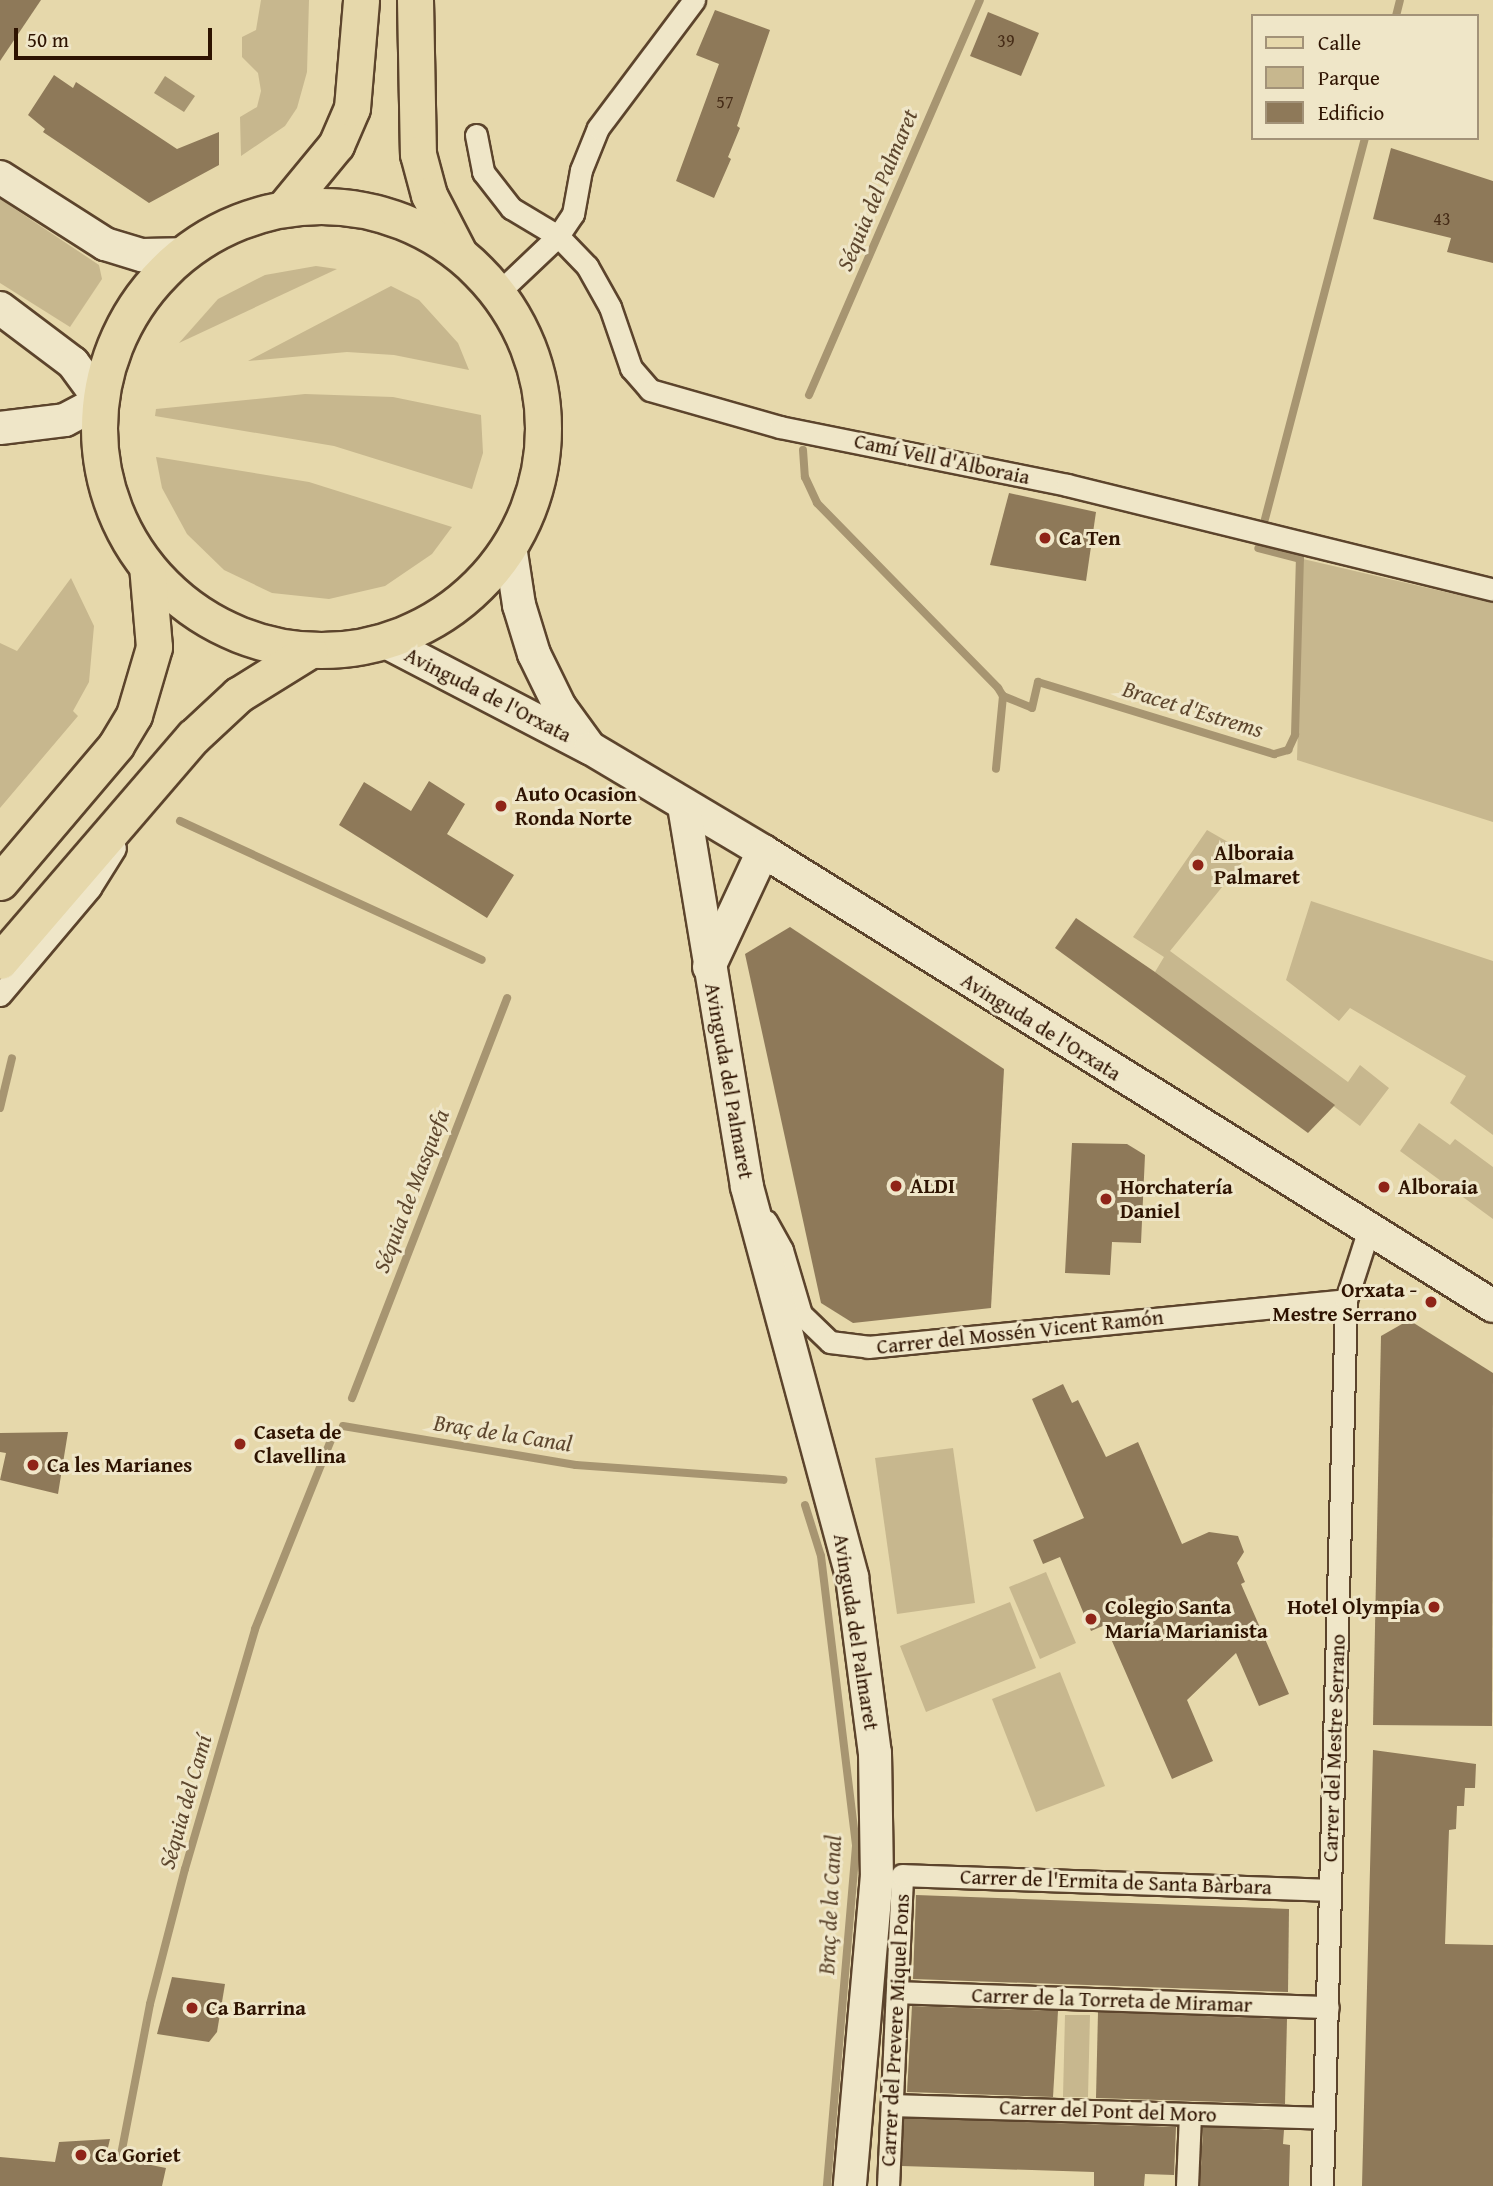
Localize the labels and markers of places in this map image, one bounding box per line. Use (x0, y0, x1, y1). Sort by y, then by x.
place label: Ca Ten (1059, 525, 1121, 551)
marker: Ca Ten (1037, 530, 1053, 546)
place label: Auto Ocasion Ronda Norte (515, 781, 637, 831)
marker: Auto Ocasion Ronda Norte (493, 798, 509, 814)
place label: Alboraia Palmaret (1214, 840, 1300, 890)
marker: Alboraia Palmaret (1188, 855, 1208, 875)
place label: ALDI (910, 1173, 955, 1199)
place label: Horchatería Daniel (1120, 1174, 1233, 1224)
place label: Alboraia (1398, 1174, 1478, 1200)
marker: ALDI (888, 1178, 904, 1194)
marker: Alboraia (1376, 1179, 1392, 1195)
marker: Horchatería Daniel (1098, 1191, 1114, 1207)
place label: Orxata - Mestre Serrano (1273, 1277, 1417, 1327)
marker: Orxata - Mestre Serrano (1423, 1294, 1439, 1310)
place label: Caseta de Clavellina (254, 1419, 346, 1469)
marker: Caseta de Clavellina (232, 1436, 248, 1452)
place label: Ca les Marianes (47, 1452, 192, 1478)
marker: Ca les Marianes (25, 1457, 41, 1473)
place label: Colegio Santa María Marianista (1105, 1594, 1268, 1644)
place label: Hotel Olympia (1287, 1594, 1420, 1620)
marker: Hotel Olympia (1426, 1599, 1442, 1615)
marker: Colegio Santa María Marianista (1083, 1611, 1099, 1627)
place label: Ca Barrina (206, 1995, 306, 2021)
marker: Ca Barrina (184, 2000, 200, 2016)
place label: Ca Goriet (95, 2142, 181, 2168)
marker: Ca Goriet (73, 2147, 89, 2163)

